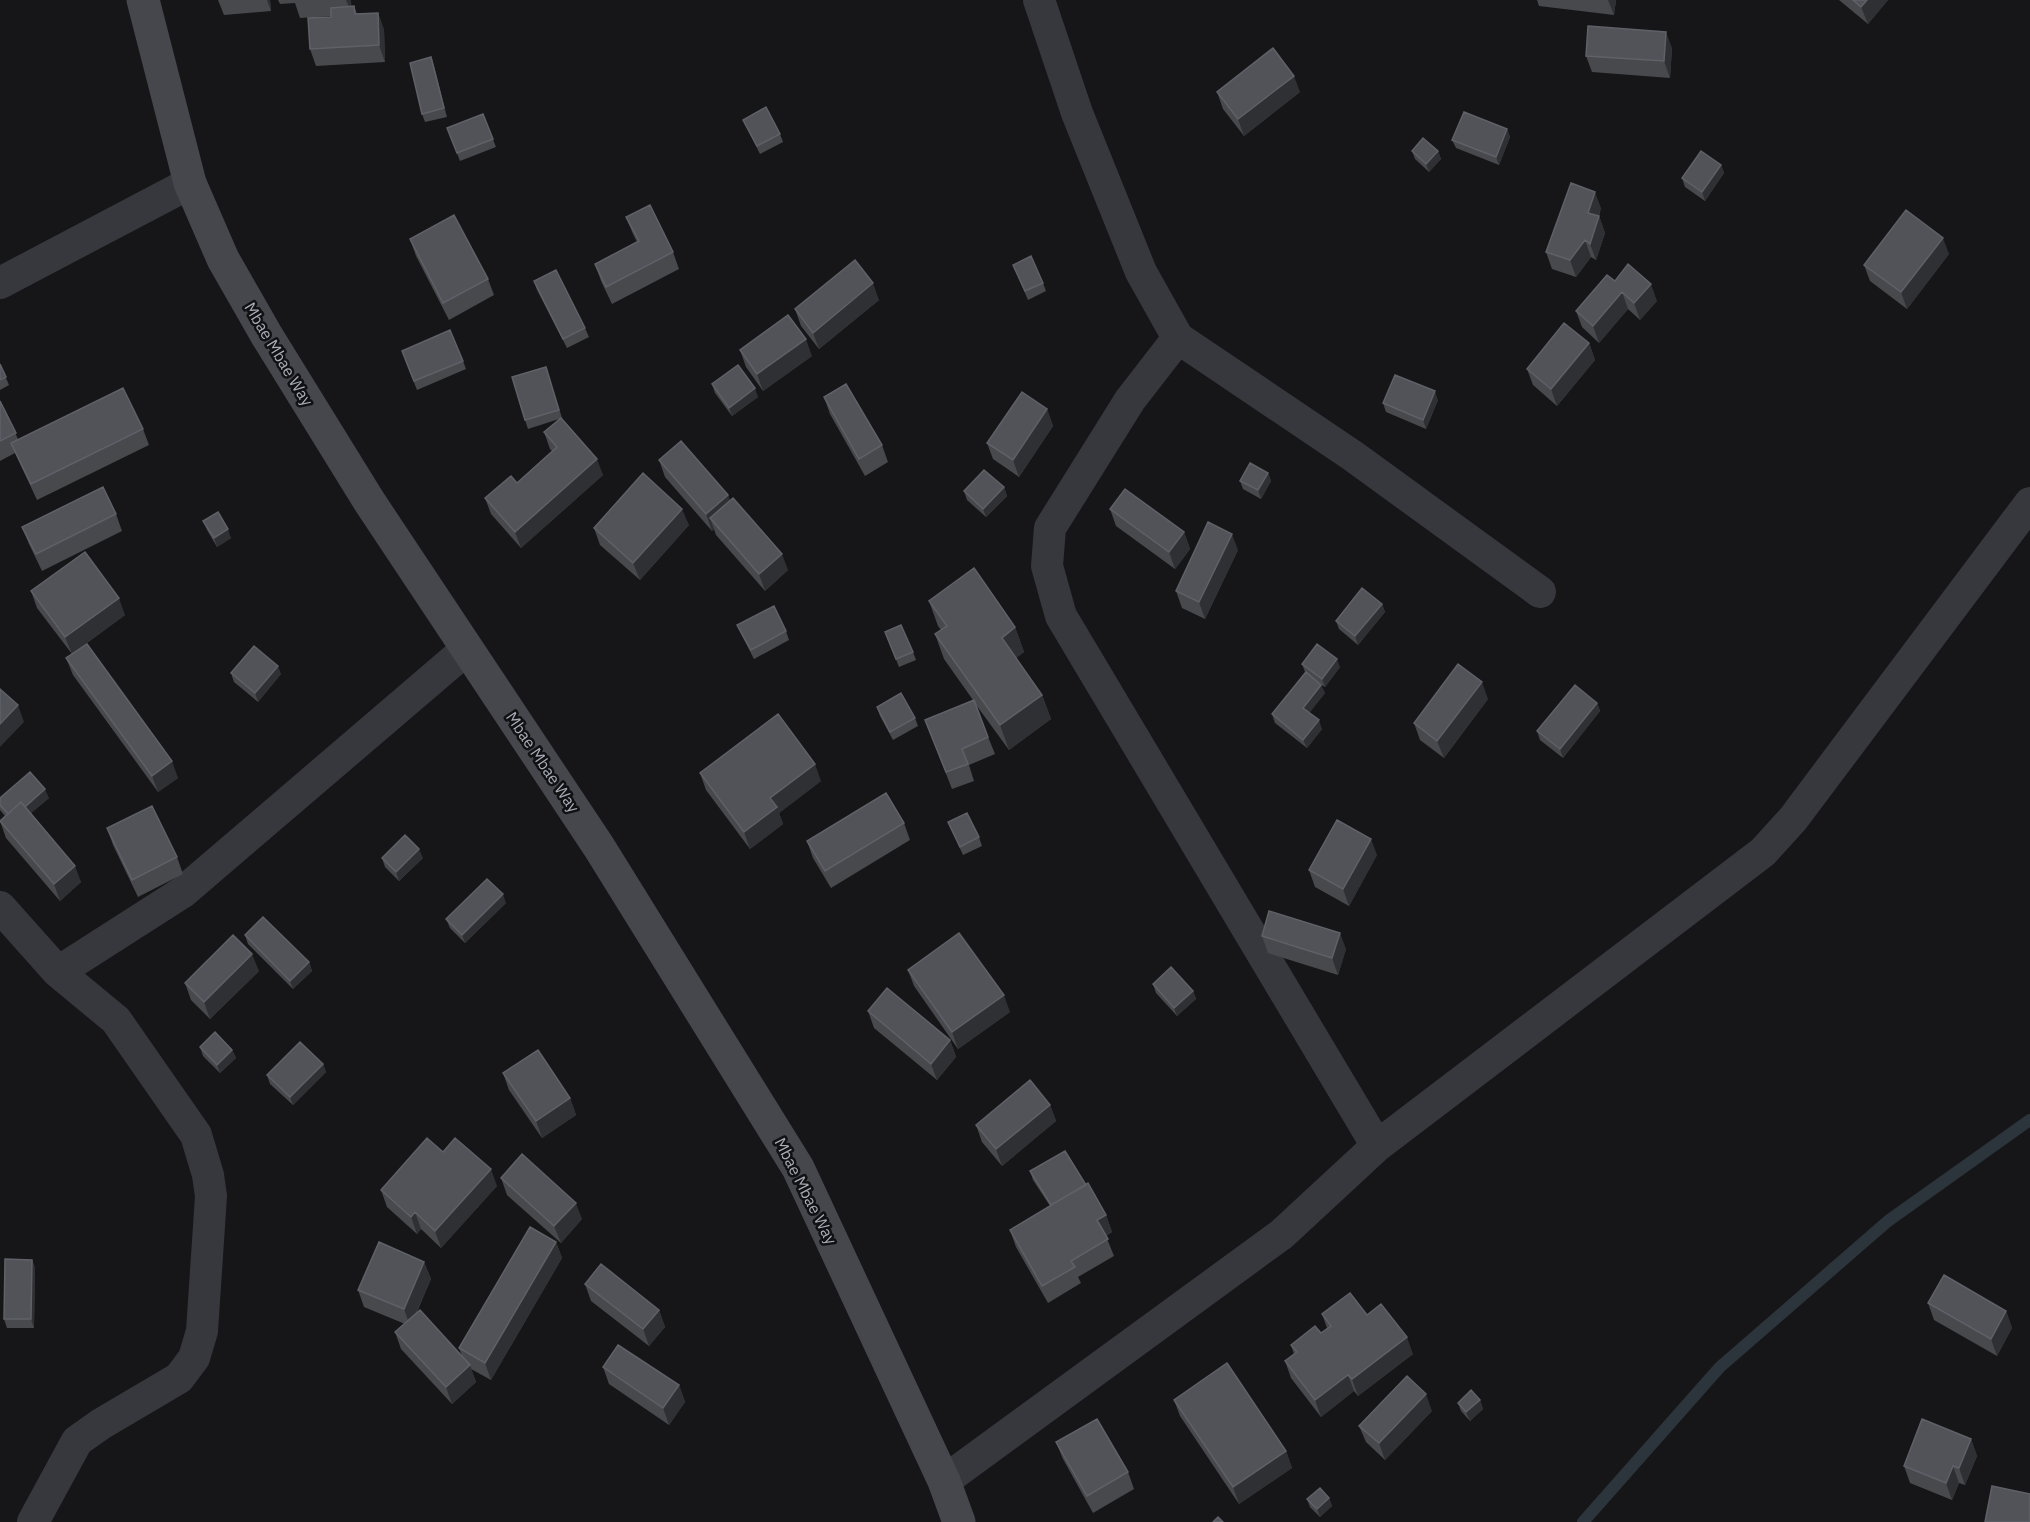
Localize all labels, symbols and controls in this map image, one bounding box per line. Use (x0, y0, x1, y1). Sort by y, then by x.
street label: Mbae Mbae Way (240, 299, 318, 409)
street label: Mbae Mbae Way (502, 708, 584, 816)
street label: Mbae Mbae Way (770, 1134, 842, 1248)

